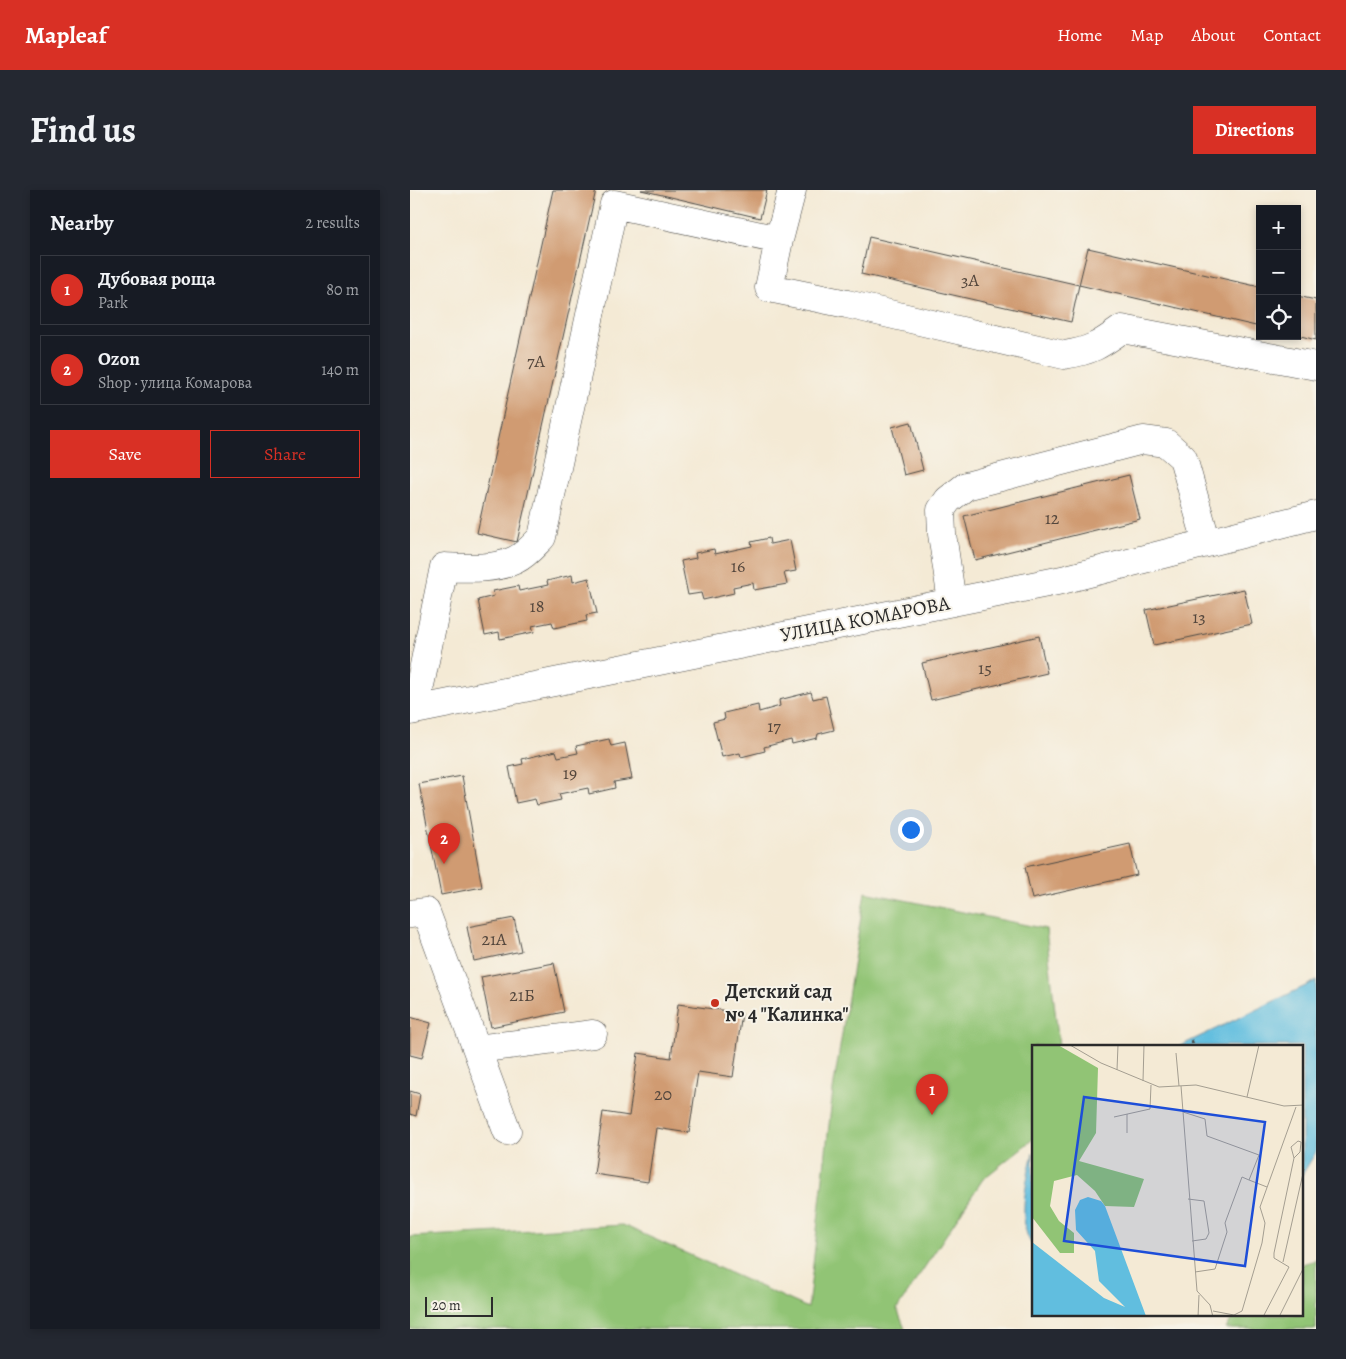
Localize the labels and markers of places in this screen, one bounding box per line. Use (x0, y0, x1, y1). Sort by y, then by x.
pin: 2 (428, 823, 460, 864)
place label: Детский сад № 4 "Калинка" (725, 978, 849, 1028)
marker: Детский сад № 4 "Калинка" (709, 997, 721, 1009)
pin: 1 (916, 1074, 948, 1115)

